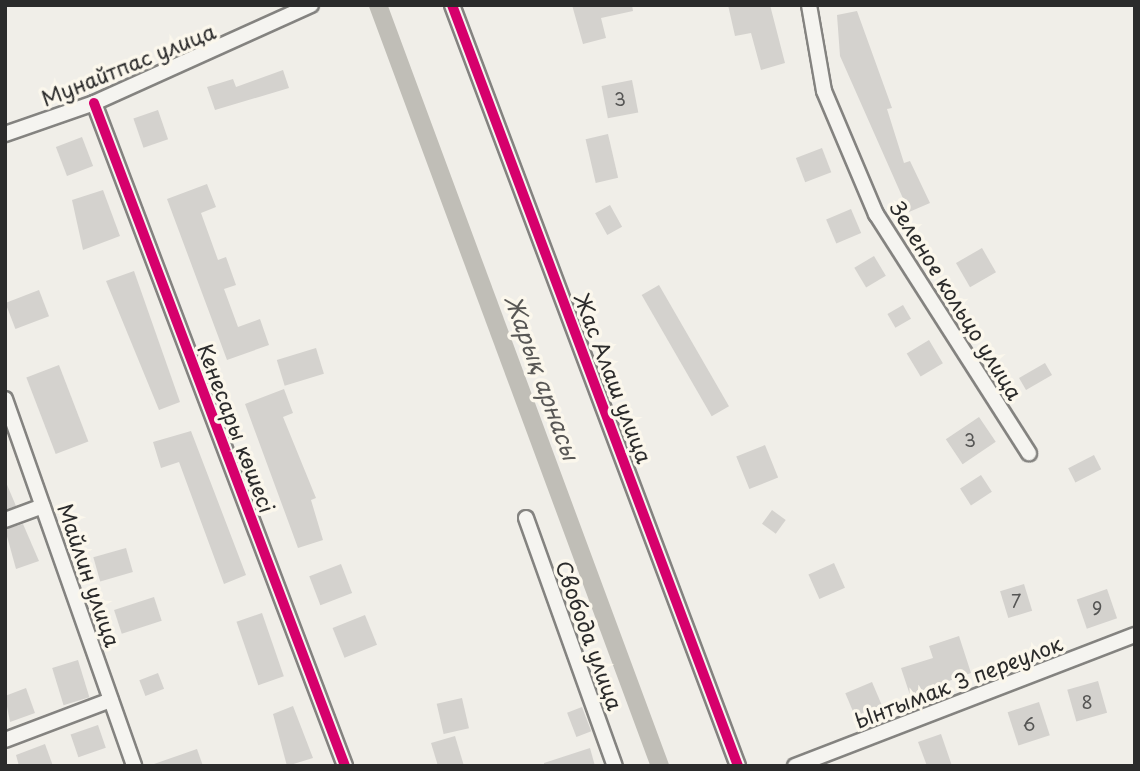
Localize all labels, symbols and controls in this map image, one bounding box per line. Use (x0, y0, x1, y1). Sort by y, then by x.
street label: Мунайтпас улица (37, 17, 219, 111)
house number: 3 (614, 88, 626, 110)
street label: Зеленое кольцо улица (885, 195, 1029, 405)
street label: Жас Алаш улица (570, 289, 658, 467)
water label: Жарық арнасы (499, 291, 585, 463)
street label: Кенесары көшесі (193, 341, 281, 515)
house number: 3 (964, 429, 976, 451)
street label: Майлин улица (54, 500, 126, 650)
street label: Свобода улица (551, 556, 629, 714)
house number: 7 (1011, 590, 1021, 612)
house number: 9 (1092, 597, 1102, 619)
street label: Ынтымак 3 переулок (850, 630, 1066, 732)
house number: 8 (1081, 691, 1093, 713)
house number: 6 (1023, 713, 1035, 735)

